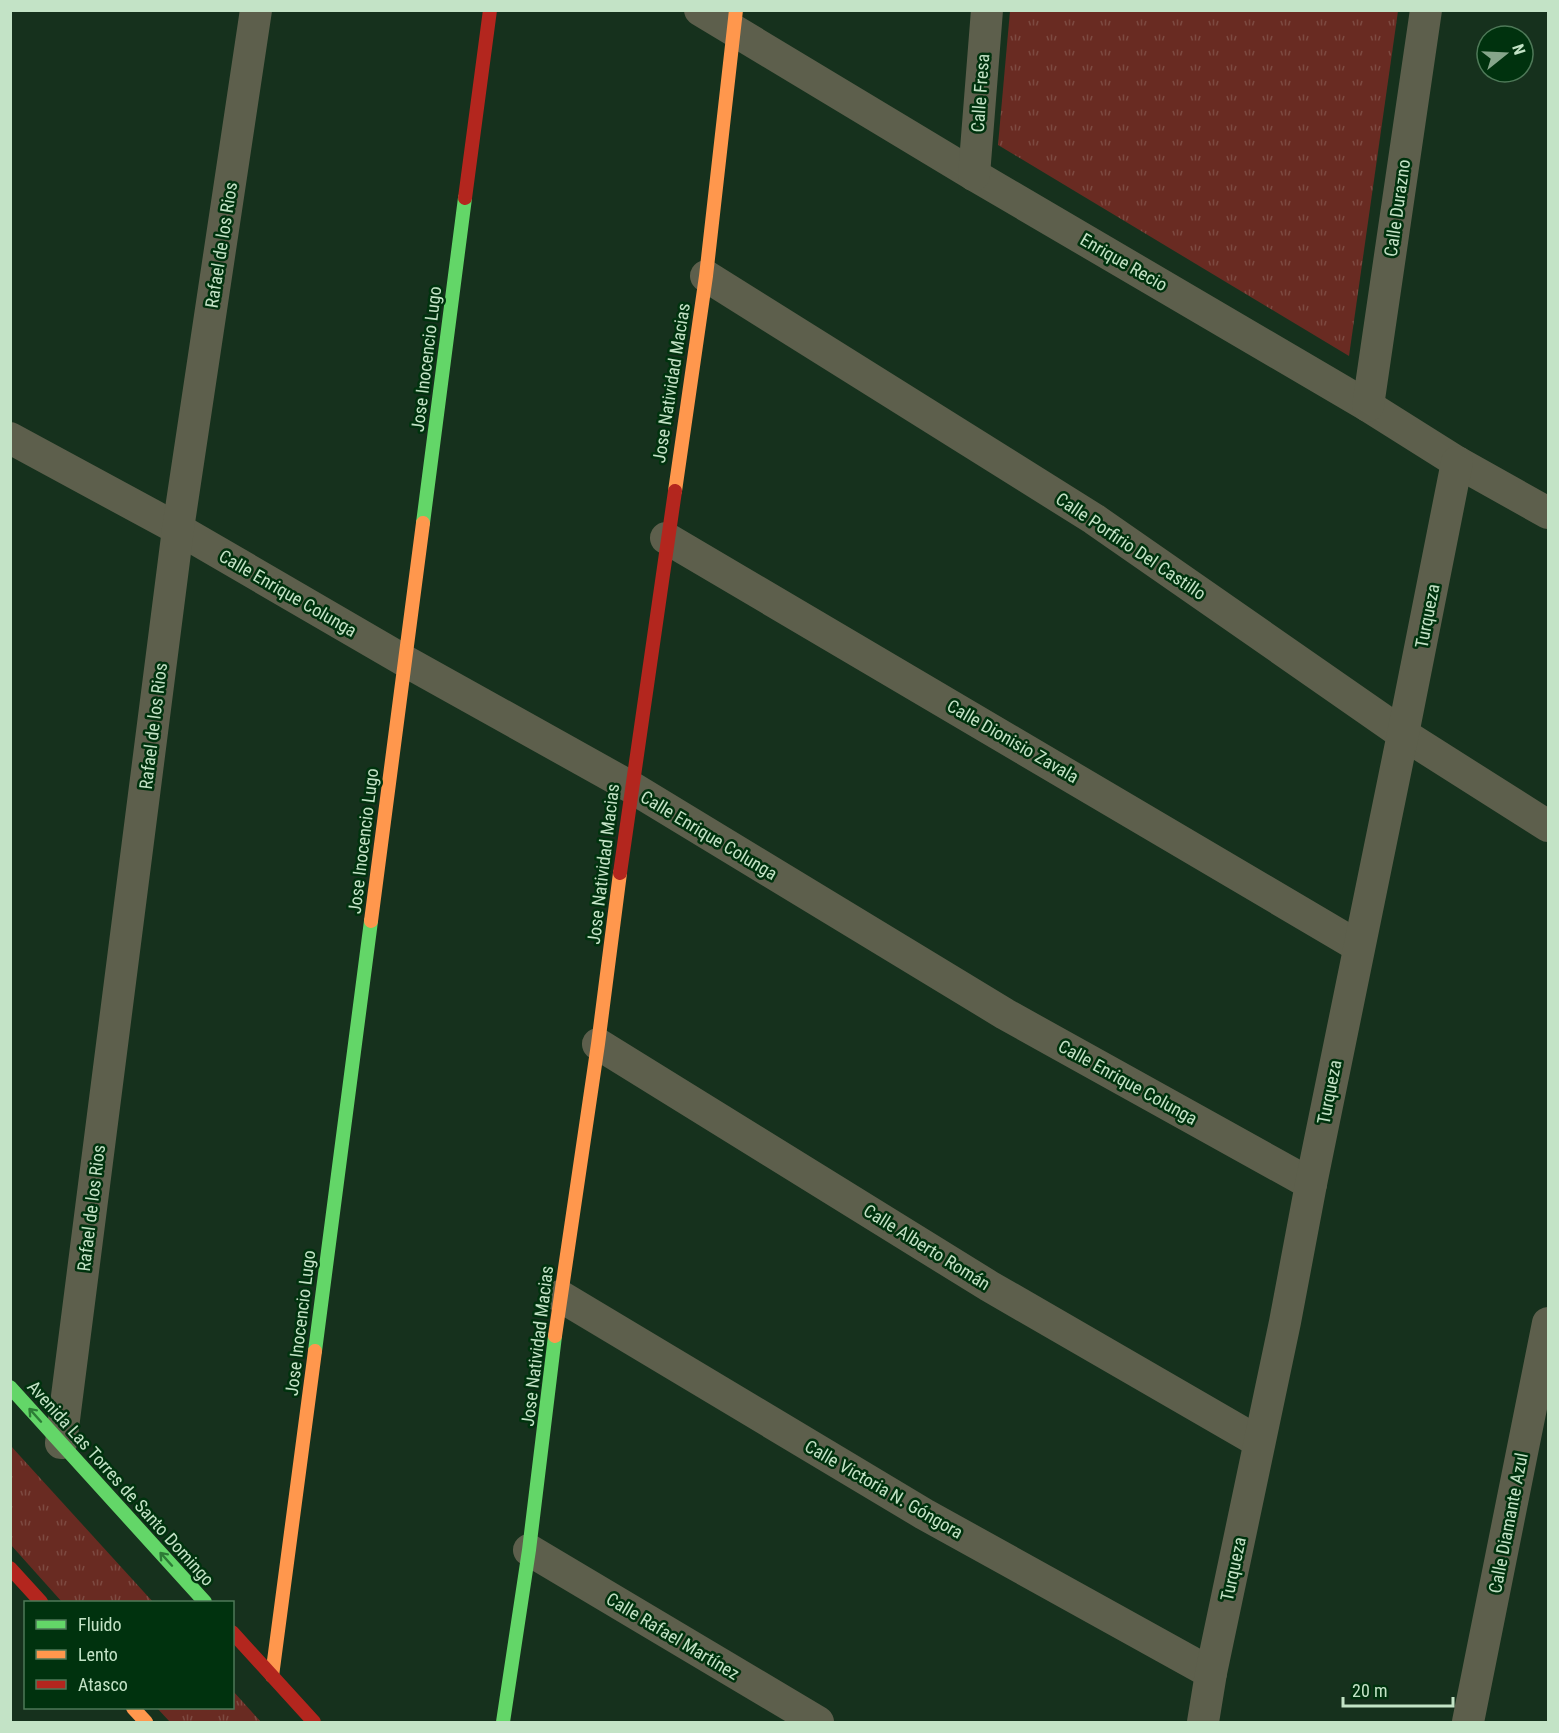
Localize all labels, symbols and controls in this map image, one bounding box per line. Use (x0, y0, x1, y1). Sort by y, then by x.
north arrow (1475, 24, 1535, 84)
text: N (1508, 42, 1529, 57)
street label: Calle Fresa (967, 53, 993, 133)
street label: Calle Durazno (1380, 158, 1414, 258)
street label: Rafael de los Rios (201, 181, 241, 309)
street label: Enrique Recio (1077, 229, 1171, 295)
street label: Jose Inocencio Lugo (407, 285, 445, 433)
street label: Jose Natividad Macias (648, 302, 694, 464)
street label: Calle Porfirio Del Castillo (1052, 488, 1210, 604)
street label: Calle Enrique Colunga (215, 545, 361, 641)
street label: Turqueza (1410, 582, 1444, 650)
street label: Rafael de los Rios (135, 662, 171, 790)
street label: Calle Dionisio Zavala (944, 695, 1082, 787)
street label: Jose Inocencio Lugo (344, 767, 382, 915)
street label: Jose Natividad Macias (583, 782, 623, 946)
street label: Calle Enrique Colunga (637, 786, 781, 884)
street label: Calle Enrique Colunga (1055, 1035, 1201, 1129)
street label: Turqueza (1312, 1058, 1346, 1126)
street label: Rafael de los Rios (73, 1144, 109, 1272)
street label: Calle Alberto Román (860, 1200, 994, 1294)
street label: Jose Inocencio Lugo (281, 1249, 319, 1397)
street label: Jose Natividad Macias (517, 1264, 557, 1428)
street label: Avenida Las Torres de Santo Domingo (23, 1376, 219, 1590)
one-way arrow (28, 1407, 42, 1422)
street label: Calle Victoria N. Góngora (801, 1435, 967, 1543)
street label: Calle Diamante Azul (1484, 1451, 1532, 1595)
street label: Turqueza (1216, 1535, 1250, 1603)
one-way arrow (159, 1552, 173, 1567)
street label: Calle Rafael Martínez (603, 1588, 743, 1684)
legend (24, 1601, 234, 1709)
text: Fluido (78, 1614, 122, 1635)
text: Lento (78, 1644, 118, 1665)
scale bar (1343, 1670, 1452, 1708)
text: Atasco (78, 1674, 128, 1695)
text: 20 m (1352, 1680, 1387, 1701)

